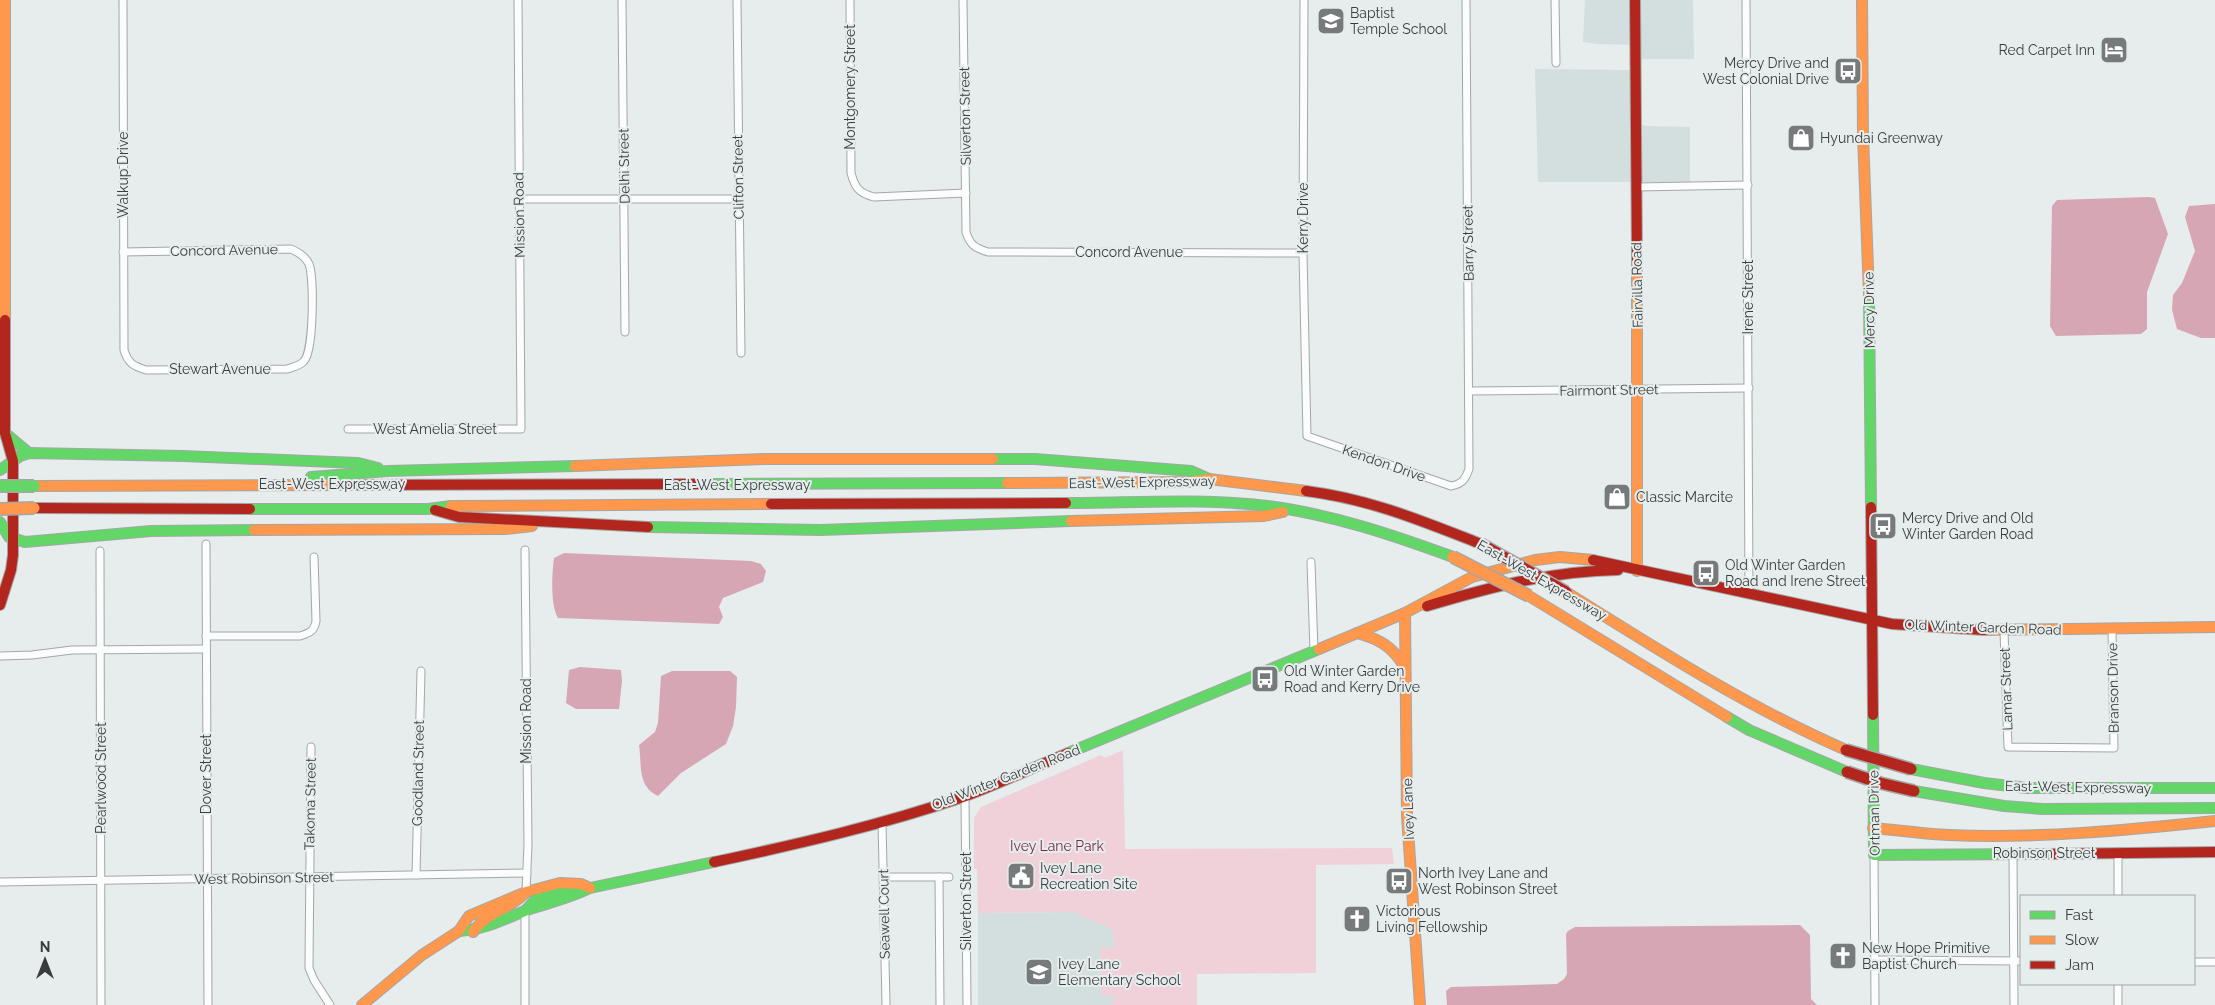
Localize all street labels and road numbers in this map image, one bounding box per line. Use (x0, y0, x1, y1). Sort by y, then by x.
street label: Montgomery Street (842, 24, 858, 150)
street label: Silverton Street (956, 66, 974, 166)
street label: Delhi Street (615, 128, 633, 204)
street label: Walkup Drive (115, 132, 131, 218)
street label: Clifton Street (729, 134, 747, 219)
street label: Mission Road (510, 172, 528, 258)
street label: Kerry Drive (1295, 183, 1311, 253)
street label: Barry Street (1459, 204, 1477, 281)
street label: Concord Avenue (170, 241, 278, 259)
street label: Fairvilla Road (1628, 242, 1646, 328)
street label: Concord Avenue (1075, 244, 1183, 260)
street label: Irene Street (1740, 259, 1756, 335)
street label: Mercy Drive (1860, 271, 1878, 349)
street label: Stewart Avenue (169, 361, 271, 377)
street label: Fairmont Street (1559, 381, 1659, 399)
street label: West Amelia Street (373, 421, 497, 437)
street label: Kendon Drive (1340, 441, 1428, 485)
street label: East-West Expressway (1069, 473, 1216, 491)
street label: East-West Expressway (259, 476, 406, 492)
street label: East-West Expressway (664, 477, 811, 493)
street label: East-West Expressway (1475, 536, 1610, 624)
street label: Old Winter Garden Road (1904, 616, 2062, 638)
street label: Branson Drive (2104, 643, 2122, 733)
street label: Lamar Street (1997, 647, 2015, 731)
street label: Mission Road (518, 678, 534, 764)
street label: Goodland Street (409, 720, 427, 826)
street label: Pearlwood Street (93, 722, 109, 834)
street label: Dover Street (198, 733, 214, 814)
street label: Old Winter Garden Road (930, 741, 1082, 813)
street label: Takoma Street (301, 757, 319, 851)
street label: Ortman Drive (1865, 770, 1883, 856)
street label: Ivey Lane (1399, 778, 1417, 840)
street label: East-West Expressway (2005, 778, 2152, 796)
street label: Robinson Street (1993, 845, 2096, 861)
street label: Silverton Street (958, 851, 974, 950)
street label: West Robinson Street (194, 869, 334, 887)
street label: Seawell Court (875, 869, 893, 959)

